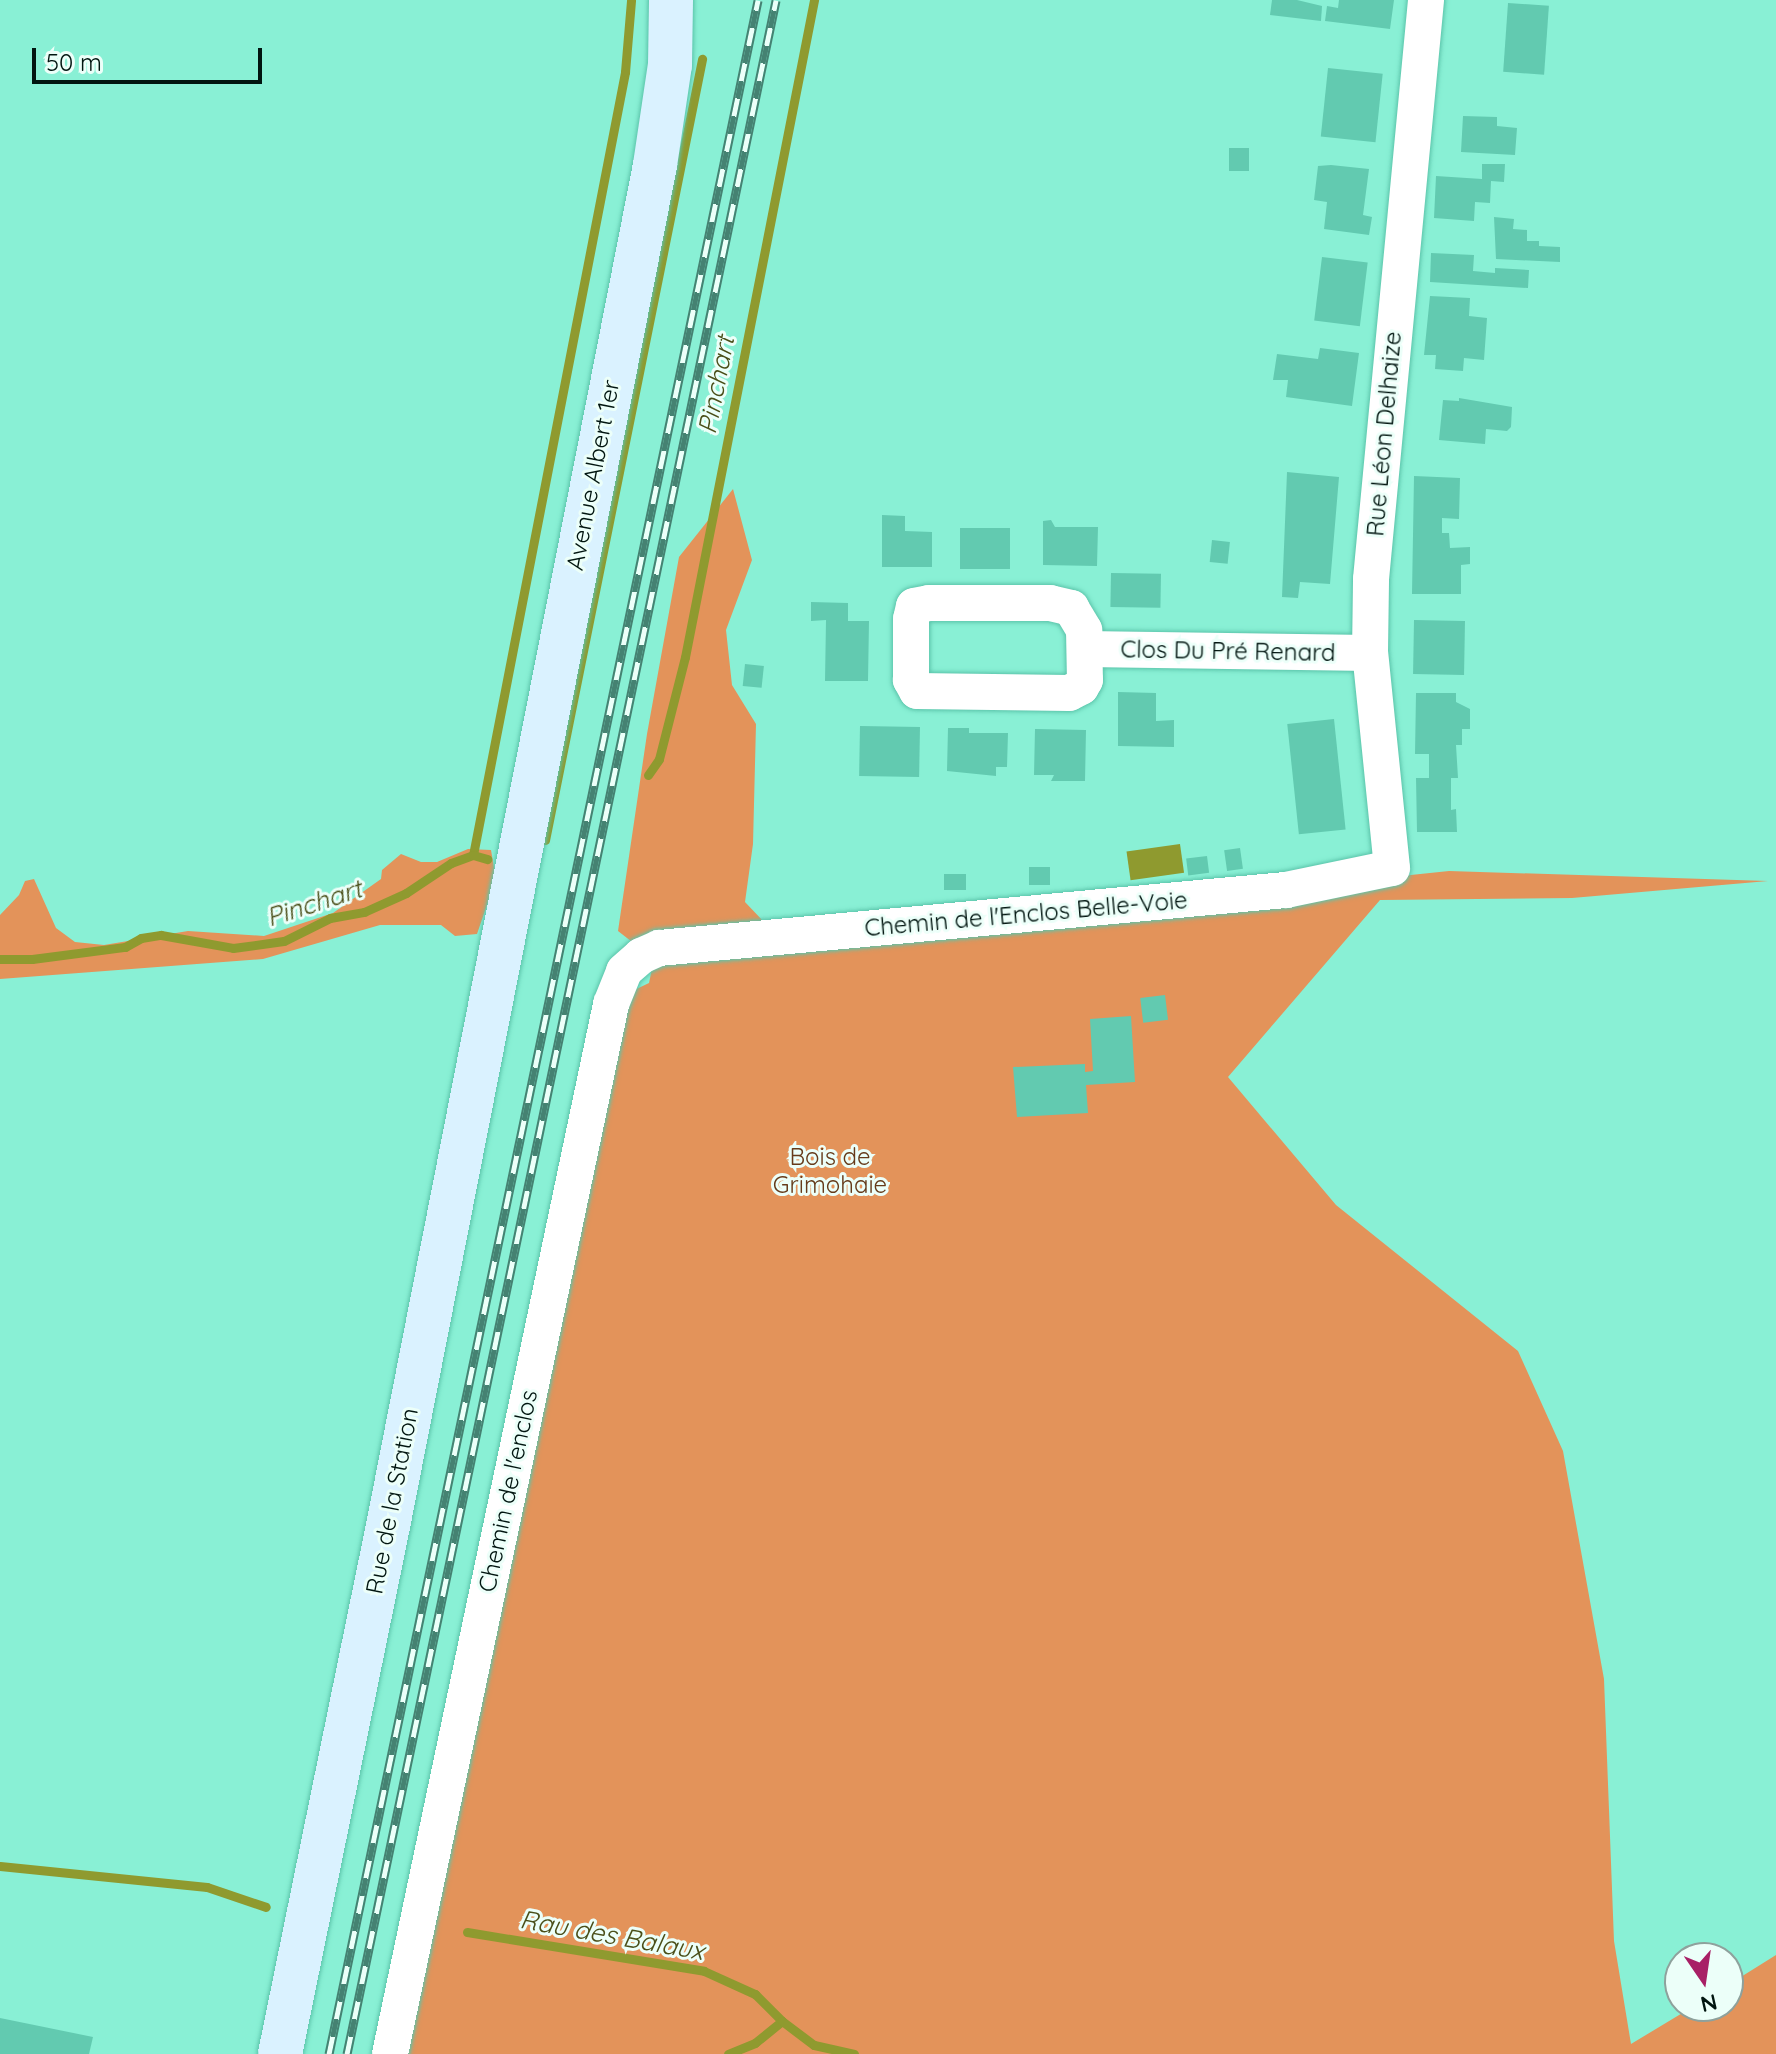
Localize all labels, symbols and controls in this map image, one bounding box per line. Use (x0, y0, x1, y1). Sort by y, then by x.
scale bar (36, 32, 266, 82)
text: 50 m (46, 47, 102, 77)
street label: Rue Léon Delhaize (1361, 330, 1407, 538)
water label: Pinchart (691, 333, 741, 437)
street label: Avenue Albert 1er (560, 377, 626, 573)
street label: Clos Du Pré Renard (1120, 635, 1336, 667)
water label: Pinchart (262, 873, 366, 933)
street label: Chemin de l'Enclos Belle-Voie (863, 886, 1189, 942)
park label: Bois de Grimohaie (773, 1143, 887, 1199)
street label: Chemin de l'enclos (472, 1387, 544, 1595)
street label: Rue de la Station (360, 1406, 424, 1596)
water label: Rau des Balaux (518, 1903, 706, 1967)
north arrow (1664, 1942, 1744, 2022)
text: N (1698, 1988, 1720, 2019)

